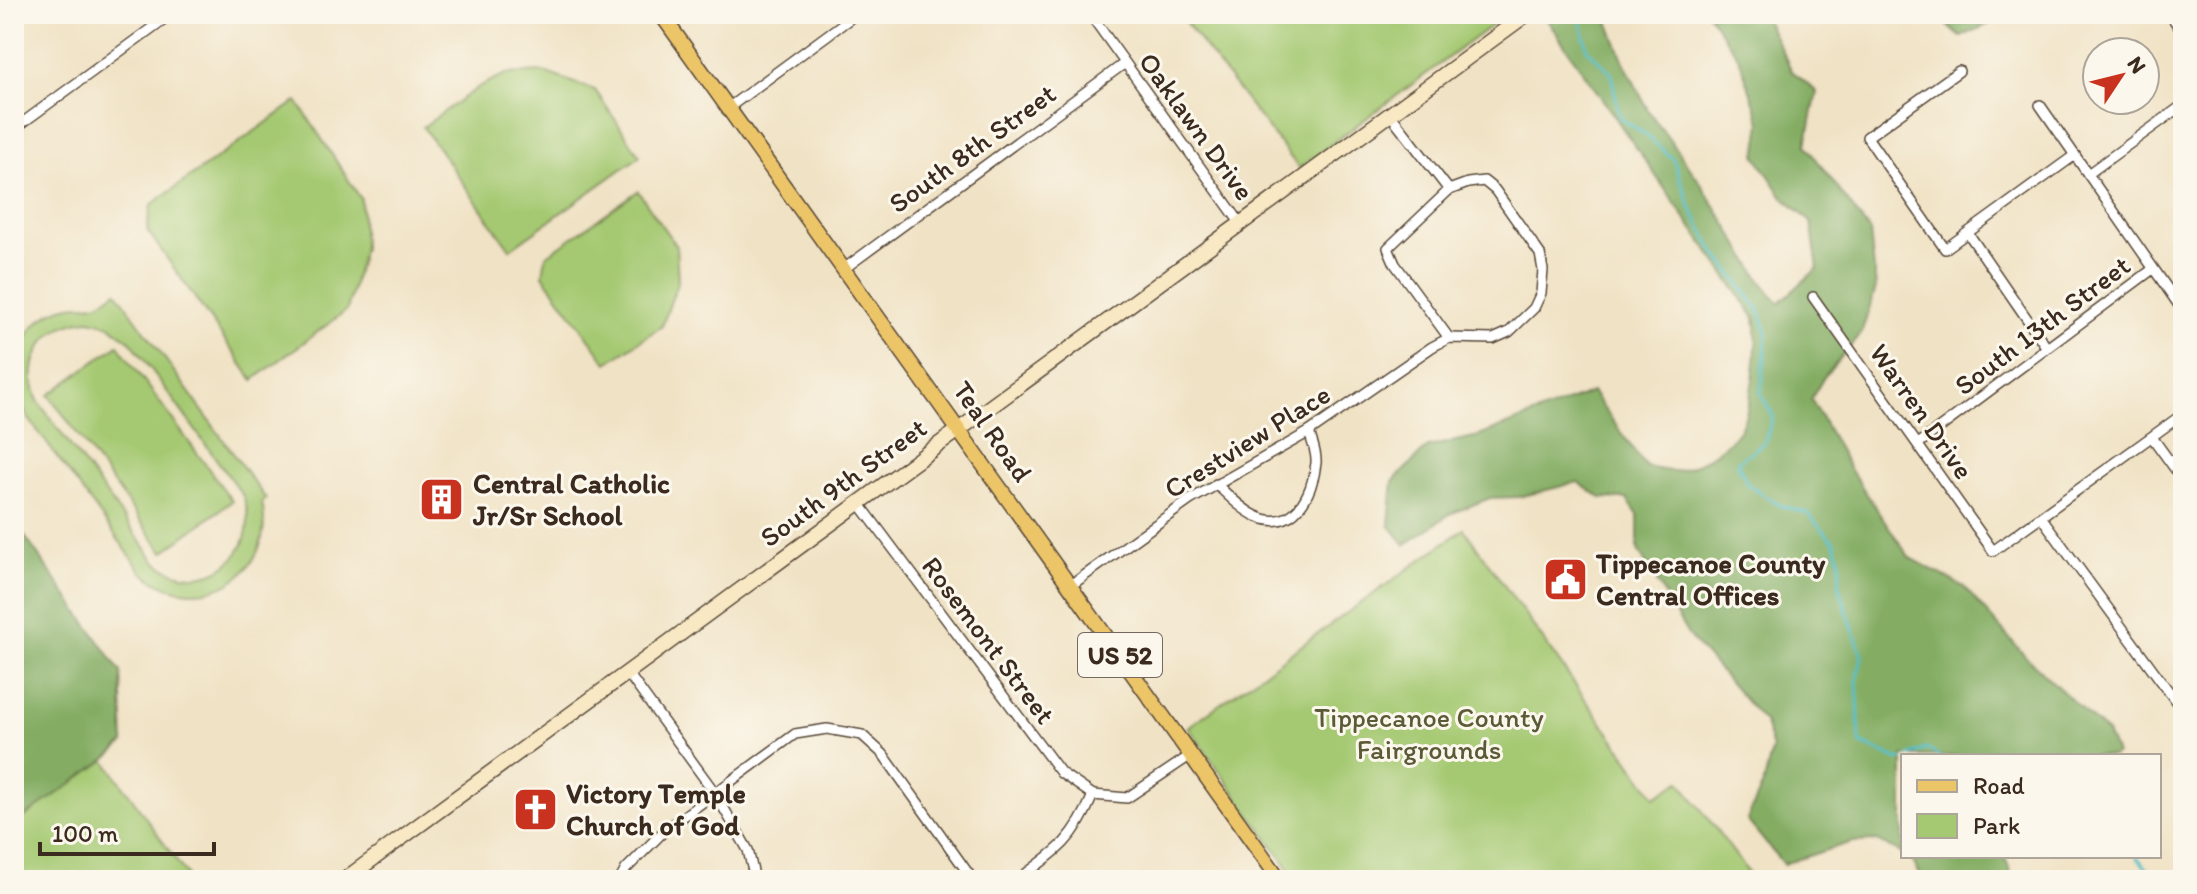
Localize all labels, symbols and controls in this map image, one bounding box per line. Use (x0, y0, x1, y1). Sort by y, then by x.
north arrow (2081, 36, 2161, 116)
street label: Oaklawn Drive (1132, 45, 1262, 207)
text: N (2122, 51, 2152, 79)
street label: South 8th Street (882, 76, 1062, 220)
street label: South 13th Street (1947, 248, 2137, 402)
street label: Warren Drive (1863, 337, 1981, 485)
street label: Teal Road (946, 374, 1040, 488)
street label: Crestview Place (1158, 376, 1336, 506)
street label: South 9th Street (753, 410, 933, 554)
place label: Central Catholic Jr/Sr School (472, 466, 670, 532)
building icon: Central Catholic Jr/Sr School (418, 475, 466, 523)
place label: Tippecanoe County Central Offices (1595, 546, 1826, 612)
street label: Rosemont Street (915, 550, 1063, 730)
public building icon: Tippecanoe County Central Offices (1541, 555, 1589, 603)
road number: US 52 (1078, 633, 1162, 677)
park label: Tippecanoe County Fairgrounds (1314, 700, 1544, 766)
legend (1901, 754, 2161, 858)
text: Road (1973, 771, 2025, 800)
place label: Victory Temple Church of God (566, 776, 746, 842)
church icon: Victory Temple Church of God (511, 785, 559, 833)
scale bar (40, 806, 214, 856)
text: Park (1973, 811, 2020, 840)
text: 100 m (52, 819, 118, 848)

